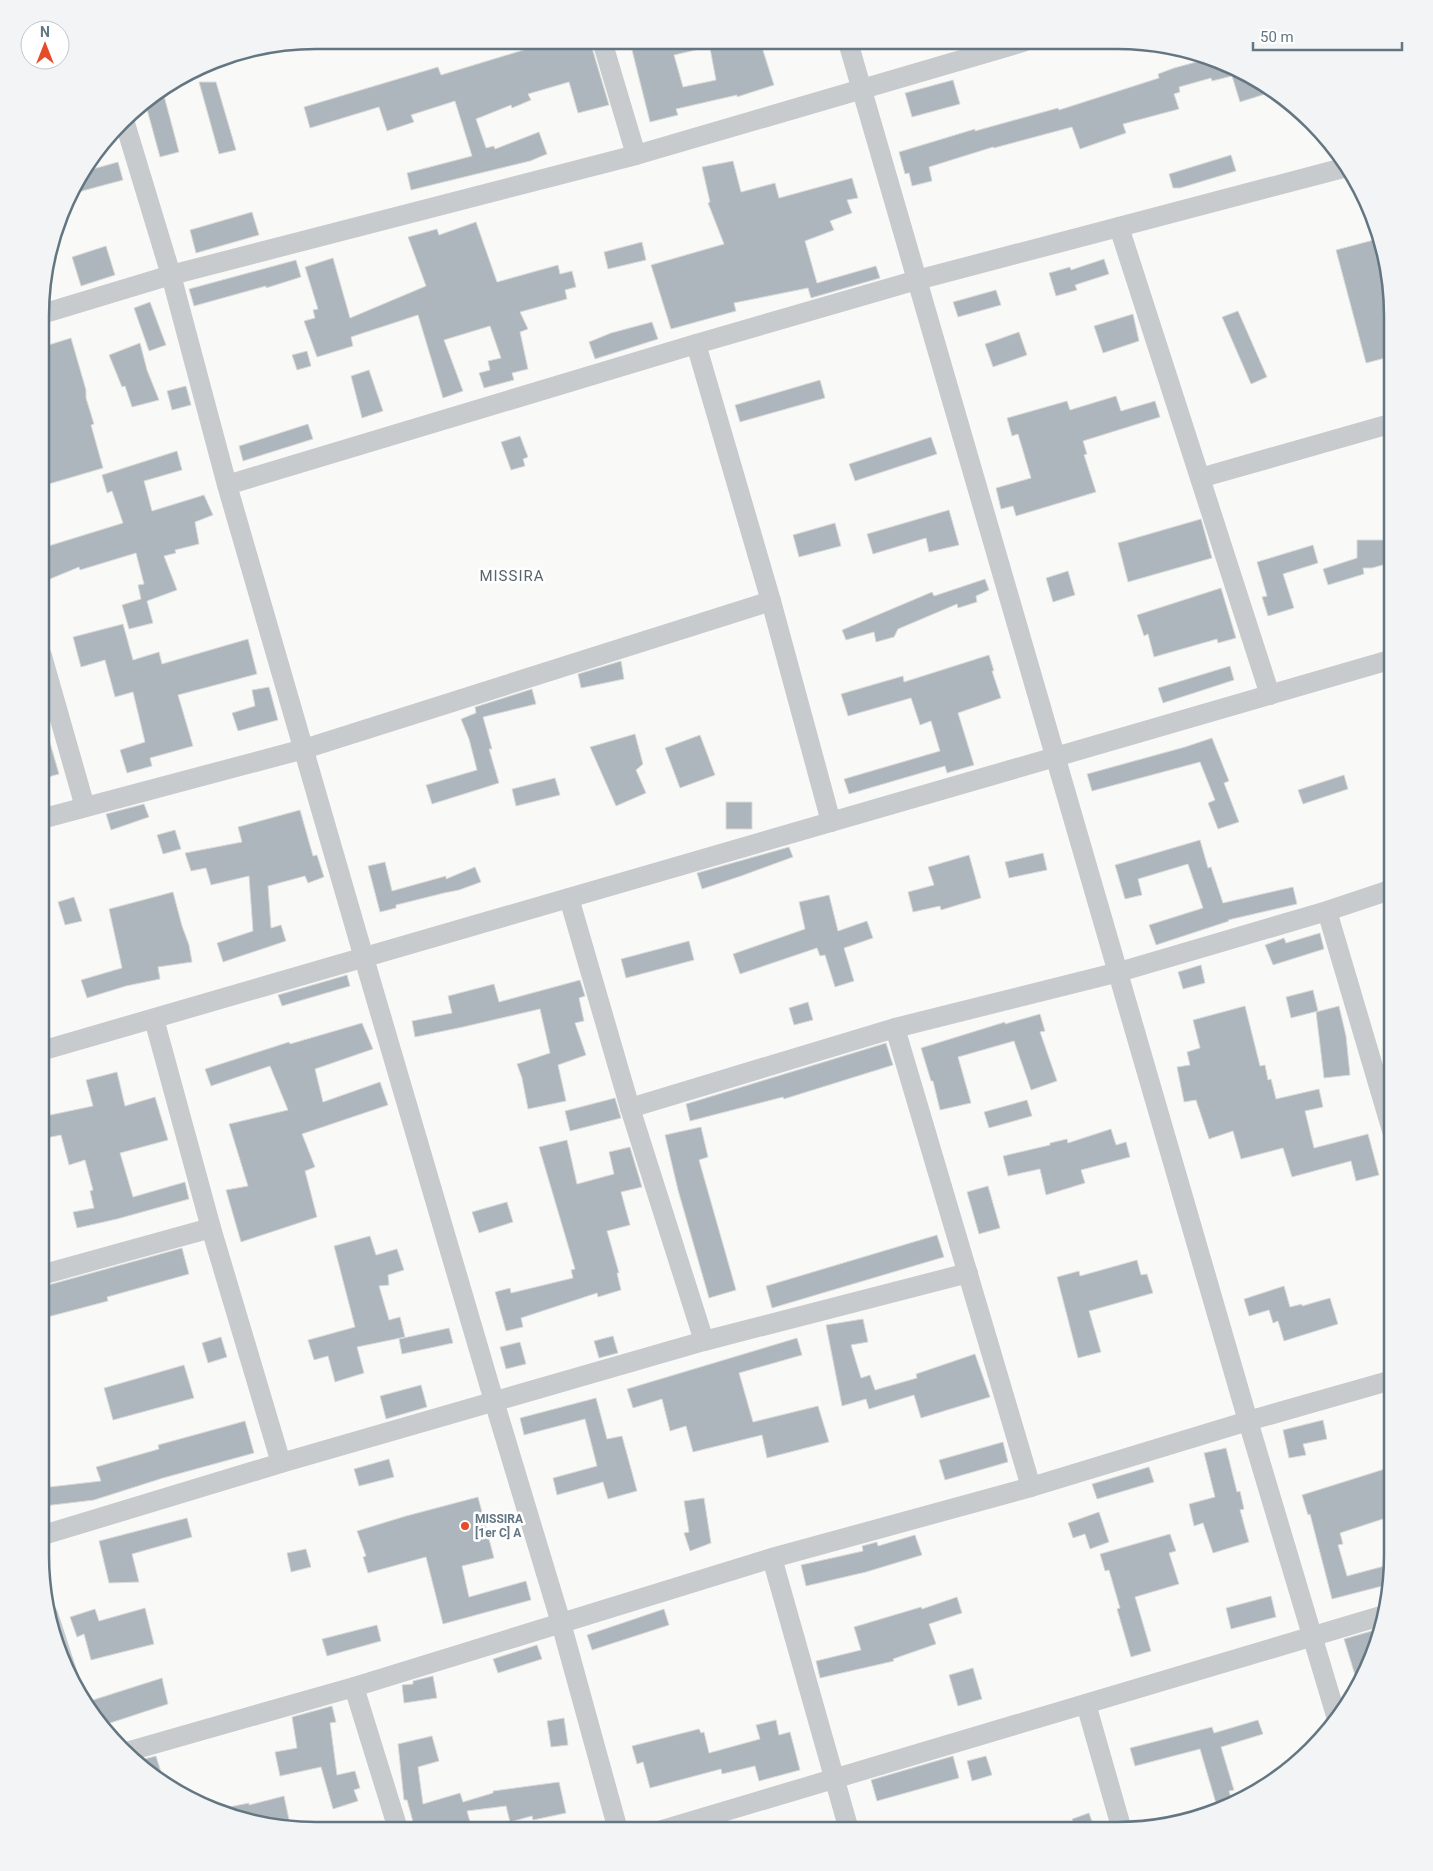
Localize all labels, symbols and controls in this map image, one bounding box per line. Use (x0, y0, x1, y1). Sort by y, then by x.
north arrow (20, 20, 70, 70)
scale bar (1253, 20, 1402, 52)
text: N (40, 24, 50, 40)
text: 50 m (1260, 28, 1294, 46)
district label: MISSIRA (479, 567, 545, 585)
place label: MISSIRA [1er C] A (475, 1512, 524, 1540)
marker: MISSIRA [1er C] A (459, 1520, 471, 1532)

